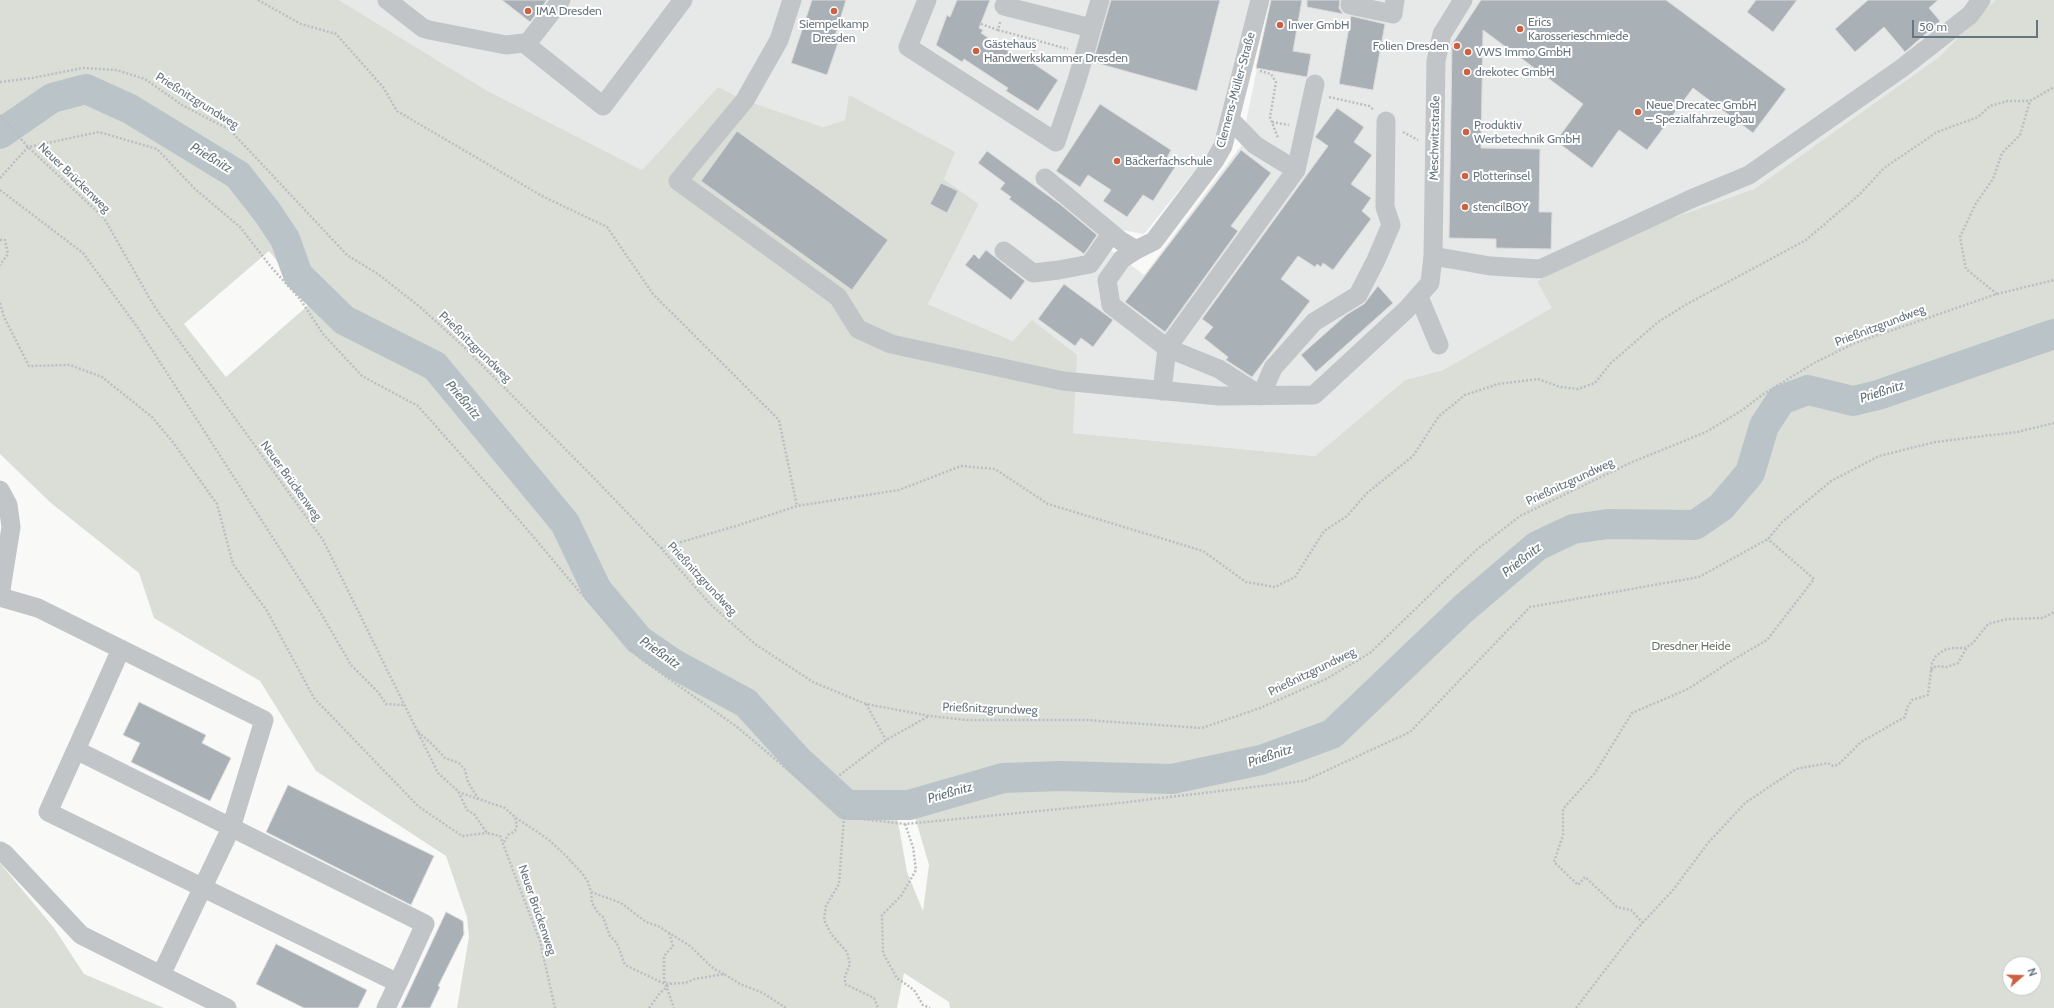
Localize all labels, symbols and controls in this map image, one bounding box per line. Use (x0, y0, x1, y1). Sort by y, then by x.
place label: IMA Dresden (536, 4, 602, 18)
marker: IMA Dresden (523, 6, 533, 16)
marker: Siempelkamp Dresden (829, 6, 839, 16)
scale bar (1914, 12, 2040, 38)
place label: Erics Karosserieschmiede (1528, 15, 1628, 43)
place label: Siempelkamp Dresden (799, 17, 869, 45)
place label: Inver GmbH (1288, 18, 1349, 32)
text: 50 m (1919, 19, 1947, 34)
marker: Inver GmbH (1275, 20, 1285, 30)
marker: Erics Karosserieschmiede (1515, 24, 1525, 34)
street label: Clemens-Müller-Straße (1214, 31, 1258, 149)
place label: Gästehaus Handwerkskammer Dresden (984, 37, 1128, 65)
place label: Folien Dresden (1373, 39, 1449, 53)
marker: Folien Dresden (1452, 41, 1462, 51)
place label: VWS Immo GmbH (1476, 45, 1571, 59)
marker: Gästehaus Handwerkskammer Dresden (971, 46, 981, 56)
marker: VWS Immo GmbH (1463, 47, 1473, 57)
place label: drekotec GmbH (1475, 65, 1555, 79)
marker: drekotec GmbH (1462, 67, 1472, 77)
street label: Prießnitzgrundweg (153, 70, 241, 132)
street label: Meschwitzstraße (1427, 95, 1443, 181)
place label: Neue Drecatec GmbH – Spezialfahrzeugbau (1646, 98, 1757, 126)
marker: Neue Drecatec GmbH – Spezialfahrzeugbau (1633, 107, 1643, 117)
place label: Produktiv Werbetechnik GmbH (1474, 118, 1580, 146)
marker: Produktiv Werbetechnik GmbH (1461, 127, 1471, 137)
street label: Neuer Brückenweg (35, 140, 113, 216)
water label: Prießnitz (187, 140, 235, 176)
place label: Bäckerfachschule (1125, 154, 1212, 168)
marker: Bäckerfachschule (1112, 156, 1122, 166)
place label: Plotterinsel (1473, 169, 1530, 183)
marker: Plotterinsel (1460, 171, 1470, 181)
place label: stencilBOY (1473, 200, 1528, 214)
marker: stencilBOY (1460, 202, 1470, 212)
street label: Prießnitzgrundweg (1833, 302, 1927, 350)
street label: Prießnitzgrundweg (436, 309, 514, 385)
water label: Prießnitz (442, 377, 484, 423)
water label: Prießnitz (1858, 377, 1906, 407)
street label: Neuer Brückenweg (257, 439, 325, 523)
street label: Prießnitzgrundweg (1524, 455, 1616, 509)
street label: Prießnitzgrundweg (664, 539, 740, 619)
water label: Prießnitz (1499, 540, 1545, 580)
water label: Prießnitz (637, 633, 683, 673)
park label: Dresdner Heide (1651, 639, 1731, 653)
street label: Prießnitzgrundweg (1266, 645, 1358, 699)
street label: Prießnitzgrundweg (942, 700, 1038, 718)
water label: Prießnitz (1246, 741, 1294, 771)
water label: Prießnitz (926, 779, 974, 807)
street label: Neuer Brückenweg (515, 863, 559, 957)
north arrow (2002, 956, 2042, 996)
text: N (2024, 966, 2040, 978)

